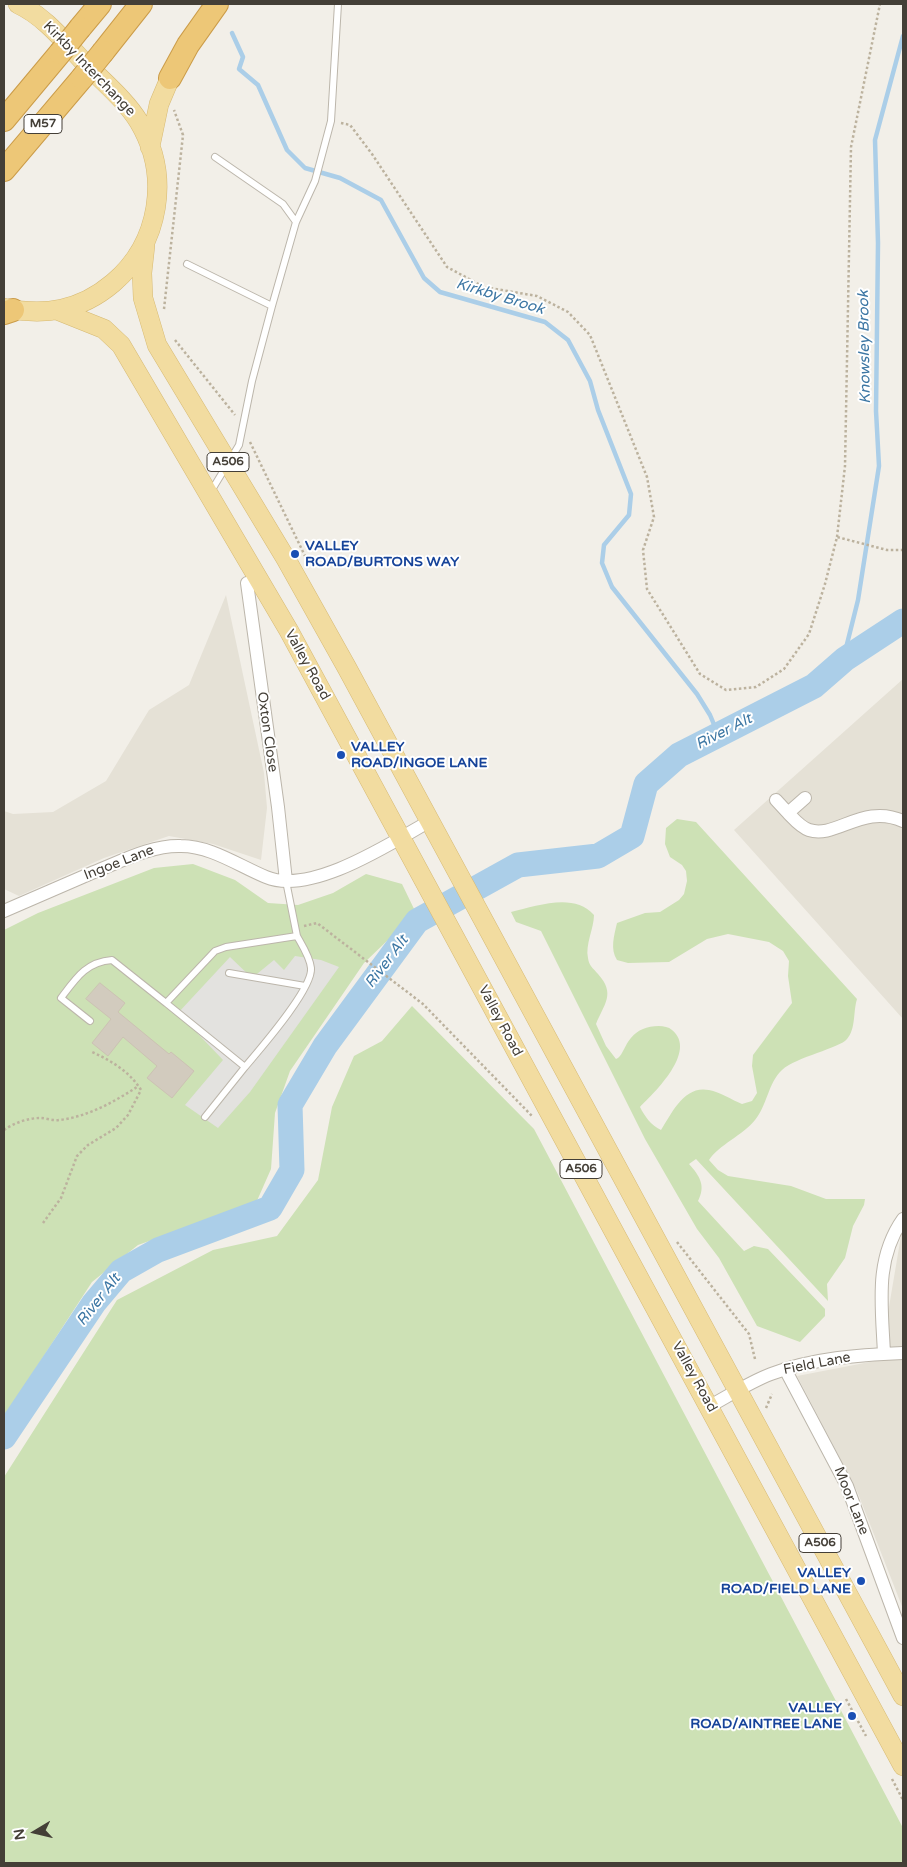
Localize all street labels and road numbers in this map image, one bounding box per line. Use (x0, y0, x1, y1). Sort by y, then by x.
street label: Kirkby Interchange (39, 18, 139, 120)
road number: M57 (24, 115, 62, 134)
road number: A506 (207, 452, 249, 472)
street label: Valley Road (281, 627, 333, 703)
street label: Oxton Close (253, 691, 281, 773)
street label: Ingoe Lane (82, 842, 156, 884)
street label: Valley Road (474, 983, 526, 1059)
road number: A506 (560, 1160, 602, 1178)
street label: Valley Road (668, 1339, 720, 1415)
street label: Field Lane (782, 1349, 852, 1379)
street label: Moor Lane (830, 1465, 872, 1537)
road number: A506 (799, 1534, 841, 1552)

